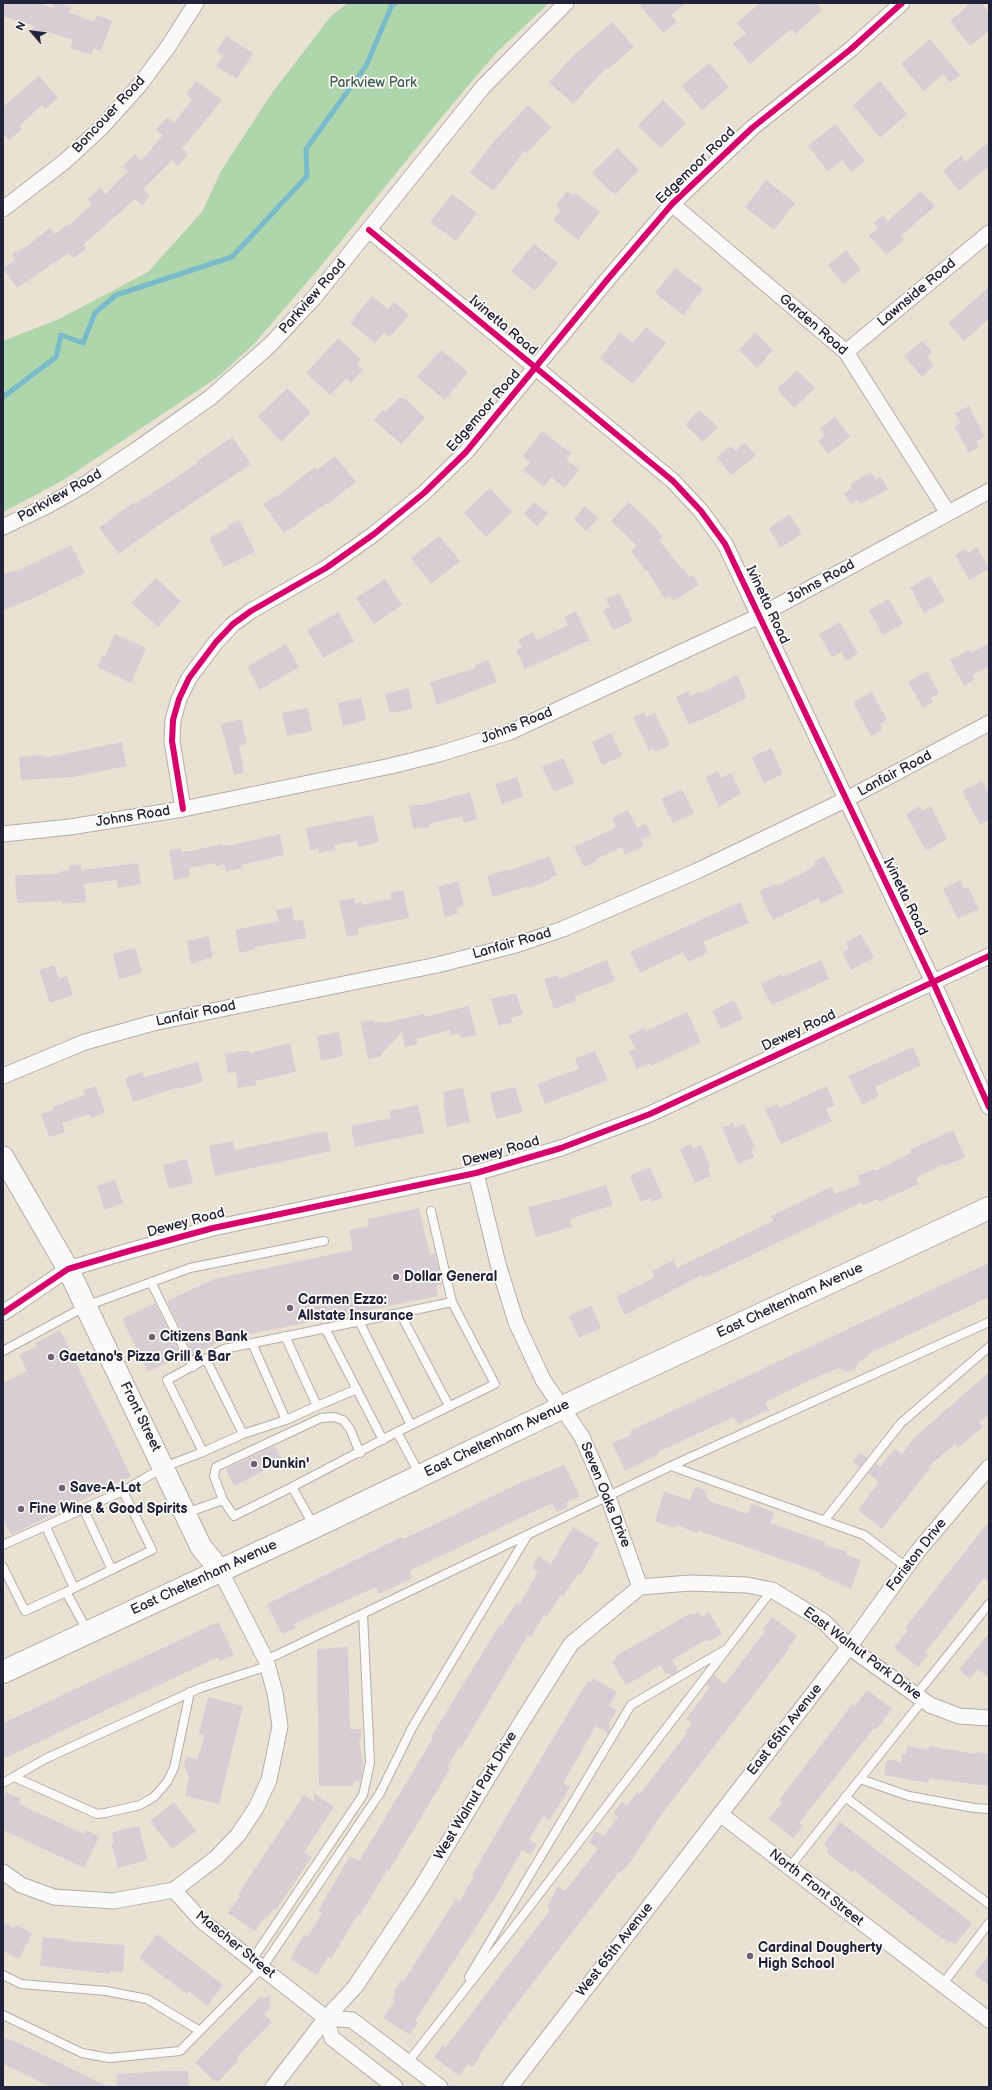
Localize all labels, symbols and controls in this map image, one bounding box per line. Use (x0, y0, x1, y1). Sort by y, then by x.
north arrow (12, 12, 52, 52)
text: N (13, 19, 29, 33)
street label: Boncouer Road (69, 73, 149, 157)
park label: Parkview Park (329, 75, 417, 91)
street label: Edgemoor Road (653, 124, 739, 208)
street label: Lawnside Road (874, 255, 960, 331)
street label: Parkview Road (276, 256, 350, 338)
street label: Garden Road (775, 291, 851, 359)
street label: Ivinetta Road (465, 292, 541, 360)
street label: Edgemoor Road (444, 366, 524, 456)
street label: Parkview Road (15, 466, 105, 526)
street label: Johns Road (784, 556, 858, 608)
street label: Ivinetta Road (742, 563, 792, 647)
street label: Johns Road (479, 704, 555, 748)
street label: Lanfair Road (855, 748, 935, 800)
street label: Johns Road (95, 803, 171, 831)
street label: Ivinetta Road (879, 855, 931, 939)
street label: Lanfair Road (471, 925, 553, 963)
street label: Lanfair Road (155, 997, 237, 1031)
street label: Dewey Road (759, 1007, 839, 1055)
street label: Dewey Road (460, 1133, 542, 1171)
street label: Dewey Road (145, 1205, 227, 1241)
street label: East Cheltenham Avenue (714, 1260, 866, 1342)
place label: Dollar General (404, 1269, 497, 1285)
marker: Dollar General (391, 1272, 401, 1282)
place label: Carmen Ezzo: Allstate Insurance (298, 1292, 413, 1324)
marker: Carmen Ezzo: Allstate Insurance (285, 1303, 295, 1313)
place label: Citizens Bank (160, 1329, 248, 1345)
marker: Citizens Bank (147, 1332, 157, 1342)
place label: Gaetano's Pizza Grill & Bar (59, 1349, 231, 1365)
marker: Gaetano's Pizza Grill & Bar (46, 1352, 56, 1362)
street label: Front Street (116, 1379, 164, 1455)
street label: East Cheltenham Avenue (422, 1397, 572, 1481)
street label: Seven Oaks Drive (576, 1440, 634, 1550)
place label: Dunkin' (262, 1456, 309, 1472)
marker: Dunkin' (249, 1459, 259, 1469)
place label: Save-A-Lot (70, 1480, 141, 1496)
marker: Save-A-Lot (57, 1483, 67, 1493)
place label: Fine Wine & Good Spirits (29, 1501, 187, 1517)
marker: Fine Wine & Good Spirits (16, 1504, 26, 1514)
street label: Fariston Drive (883, 1515, 951, 1595)
street label: East Cheltenham Avenue (128, 1537, 280, 1619)
street label: East Walnut Park Drive (800, 1604, 924, 1704)
street label: East 65th Avenue (744, 1681, 826, 1779)
street label: West Walnut Park Drive (431, 1729, 521, 1863)
street label: North Front Street (766, 1846, 866, 1930)
street label: West 65th Avenue (573, 1900, 657, 2000)
street label: Mascher Street (192, 1908, 278, 1982)
place label: Cardinal Dougherty High School (758, 1940, 882, 1972)
marker: Cardinal Dougherty High School (745, 1951, 755, 1961)

